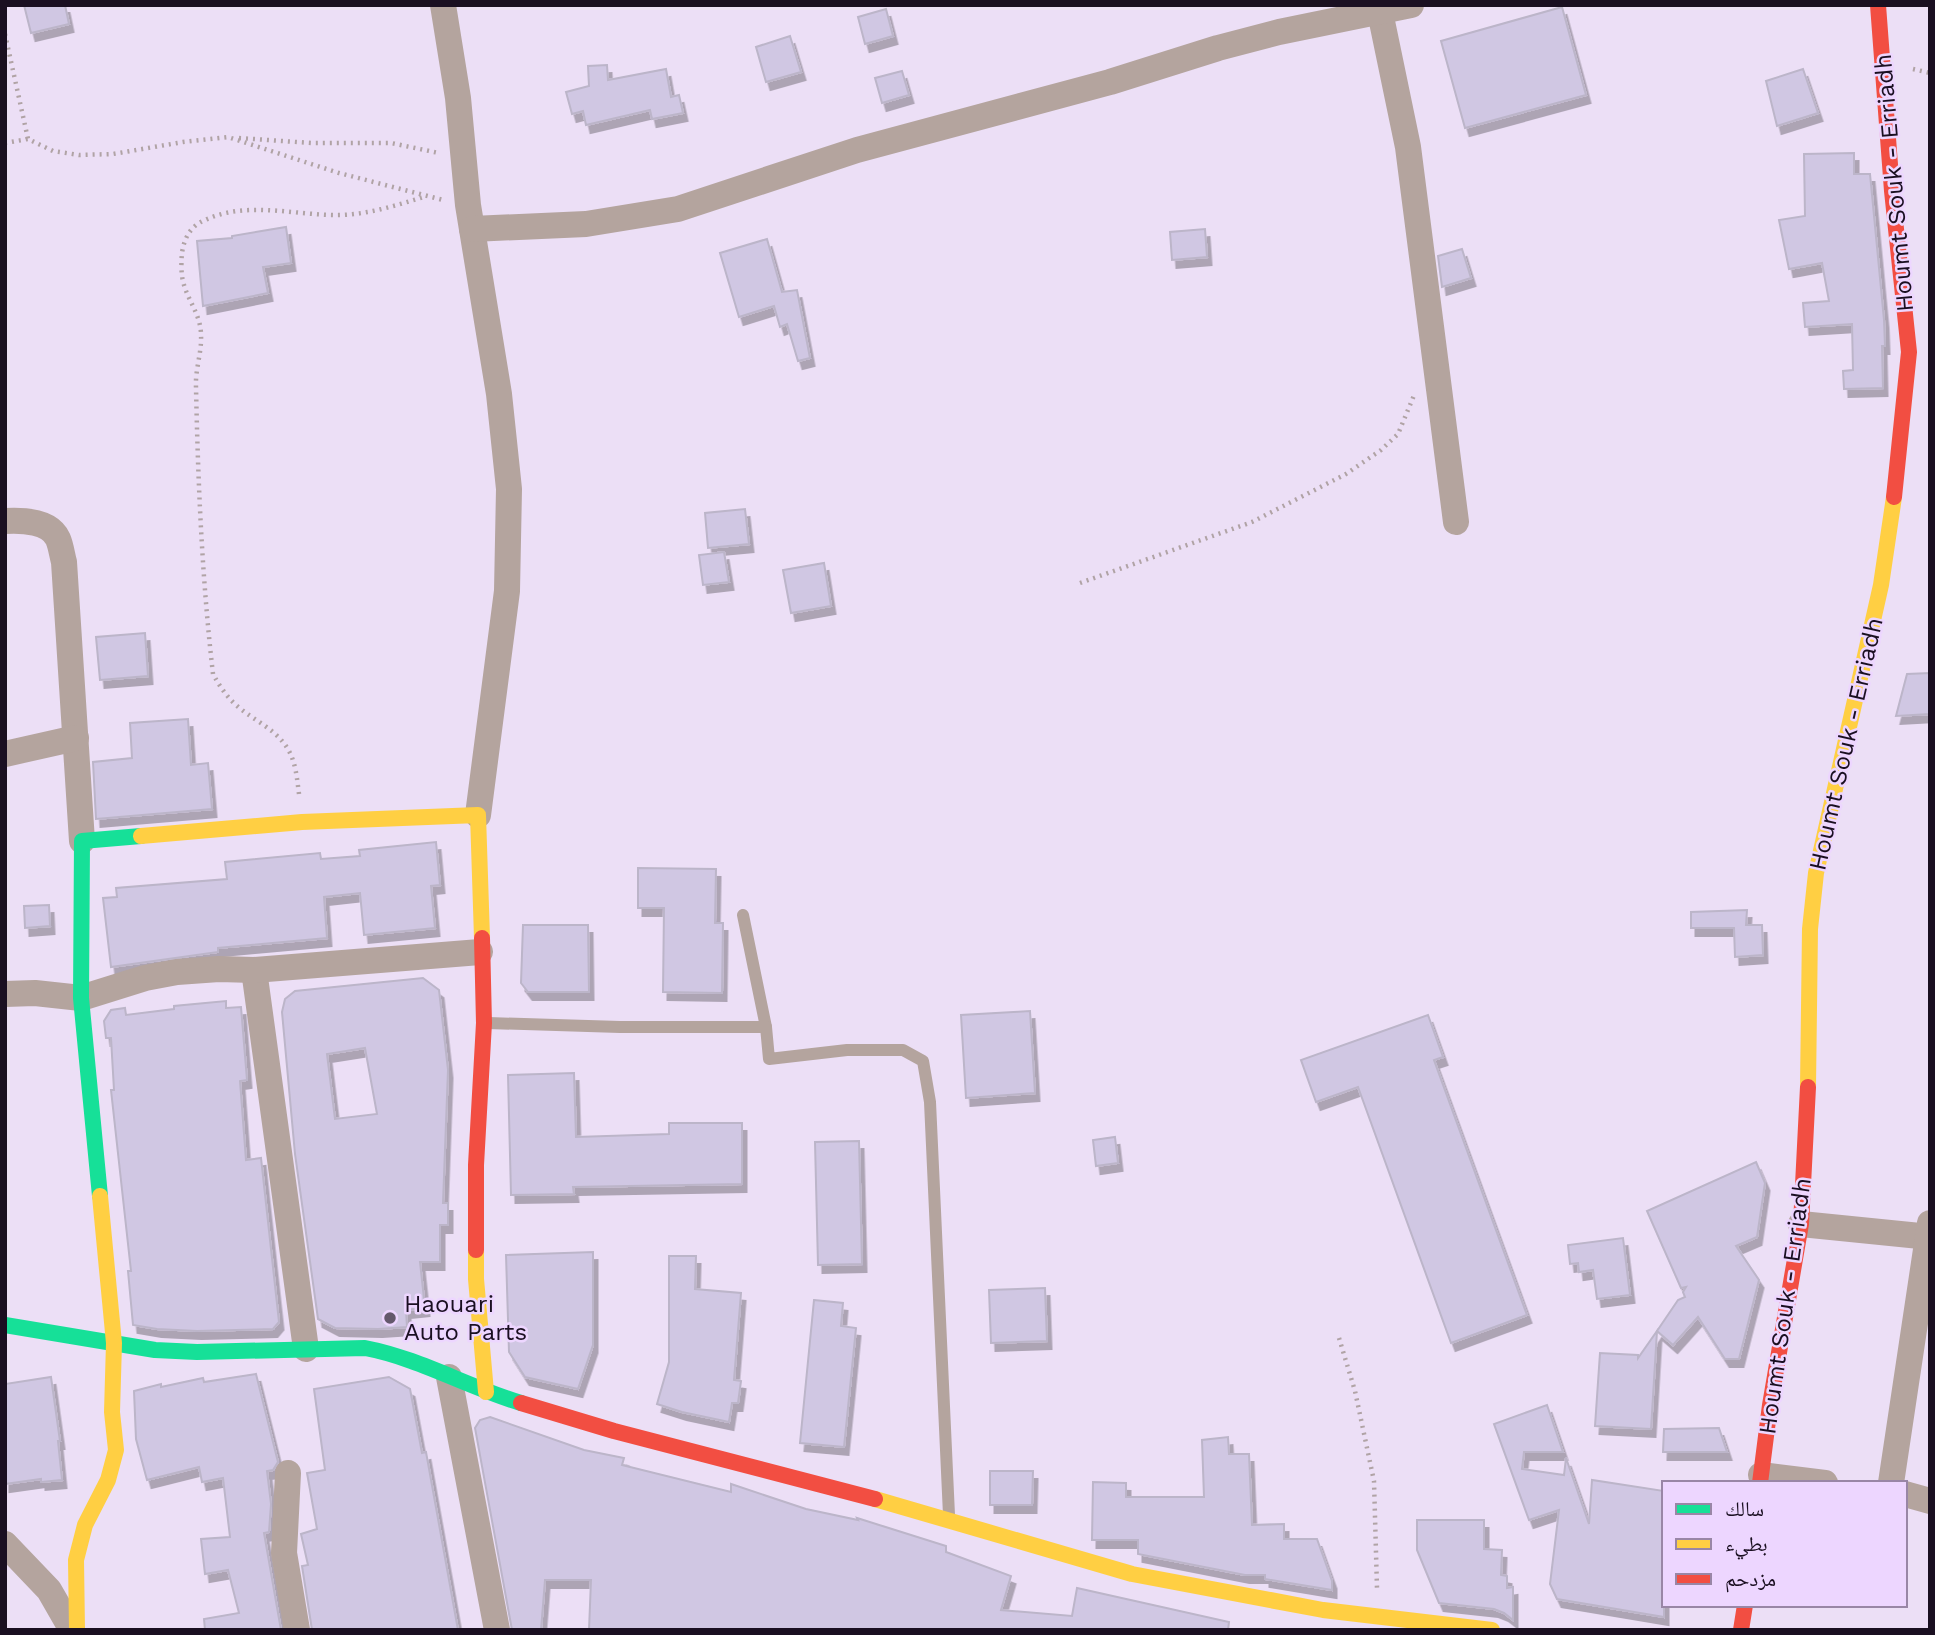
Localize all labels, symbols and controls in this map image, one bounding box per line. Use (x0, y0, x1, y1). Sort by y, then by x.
street label: Houmt Souk - Erriadh (1869, 53, 1919, 313)
street label: Houmt Souk - Erriadh (1803, 615, 1889, 873)
street label: Houmt Souk - Erriadh (1753, 1176, 1817, 1436)
place label: Haouari Auto Parts (404, 1290, 527, 1346)
marker: Haouari Auto Parts (382, 1310, 398, 1326)
legend (1662, 1481, 1907, 1607)
text: سالك (1725, 1496, 1764, 1521)
text: بطيء (1725, 1531, 1768, 1560)
text: مزدحم (1725, 1566, 1776, 1593)

